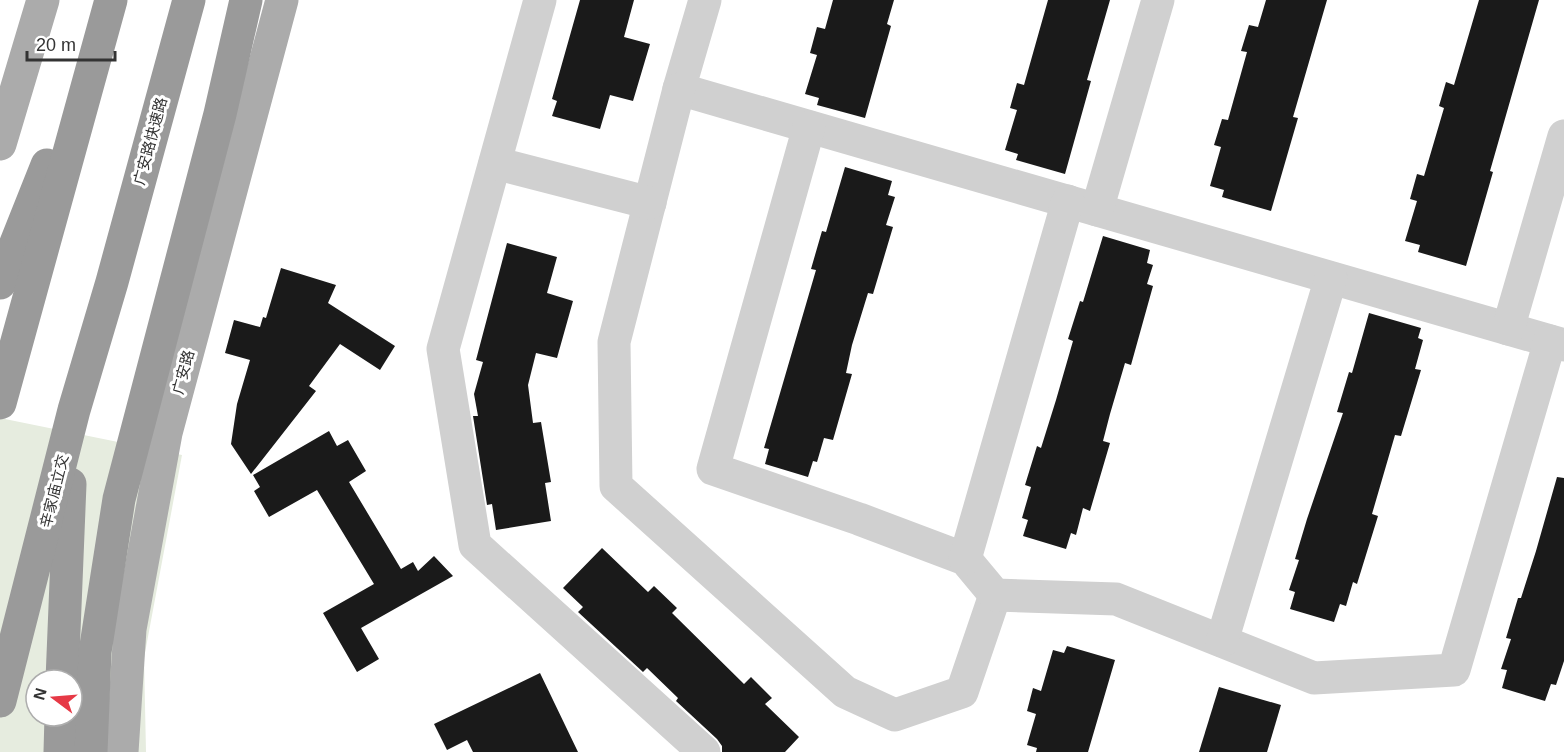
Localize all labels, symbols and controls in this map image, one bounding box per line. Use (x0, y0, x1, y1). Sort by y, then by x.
scale bar (27, 24, 116, 62)
text: 20 m (36, 35, 76, 55)
street label: 广安路快速路 (130, 95, 170, 187)
street label: 广安路 (169, 348, 197, 396)
street label: 辛家庙立交 (37, 453, 71, 529)
north arrow (24, 668, 84, 728)
text: N (30, 686, 50, 702)

